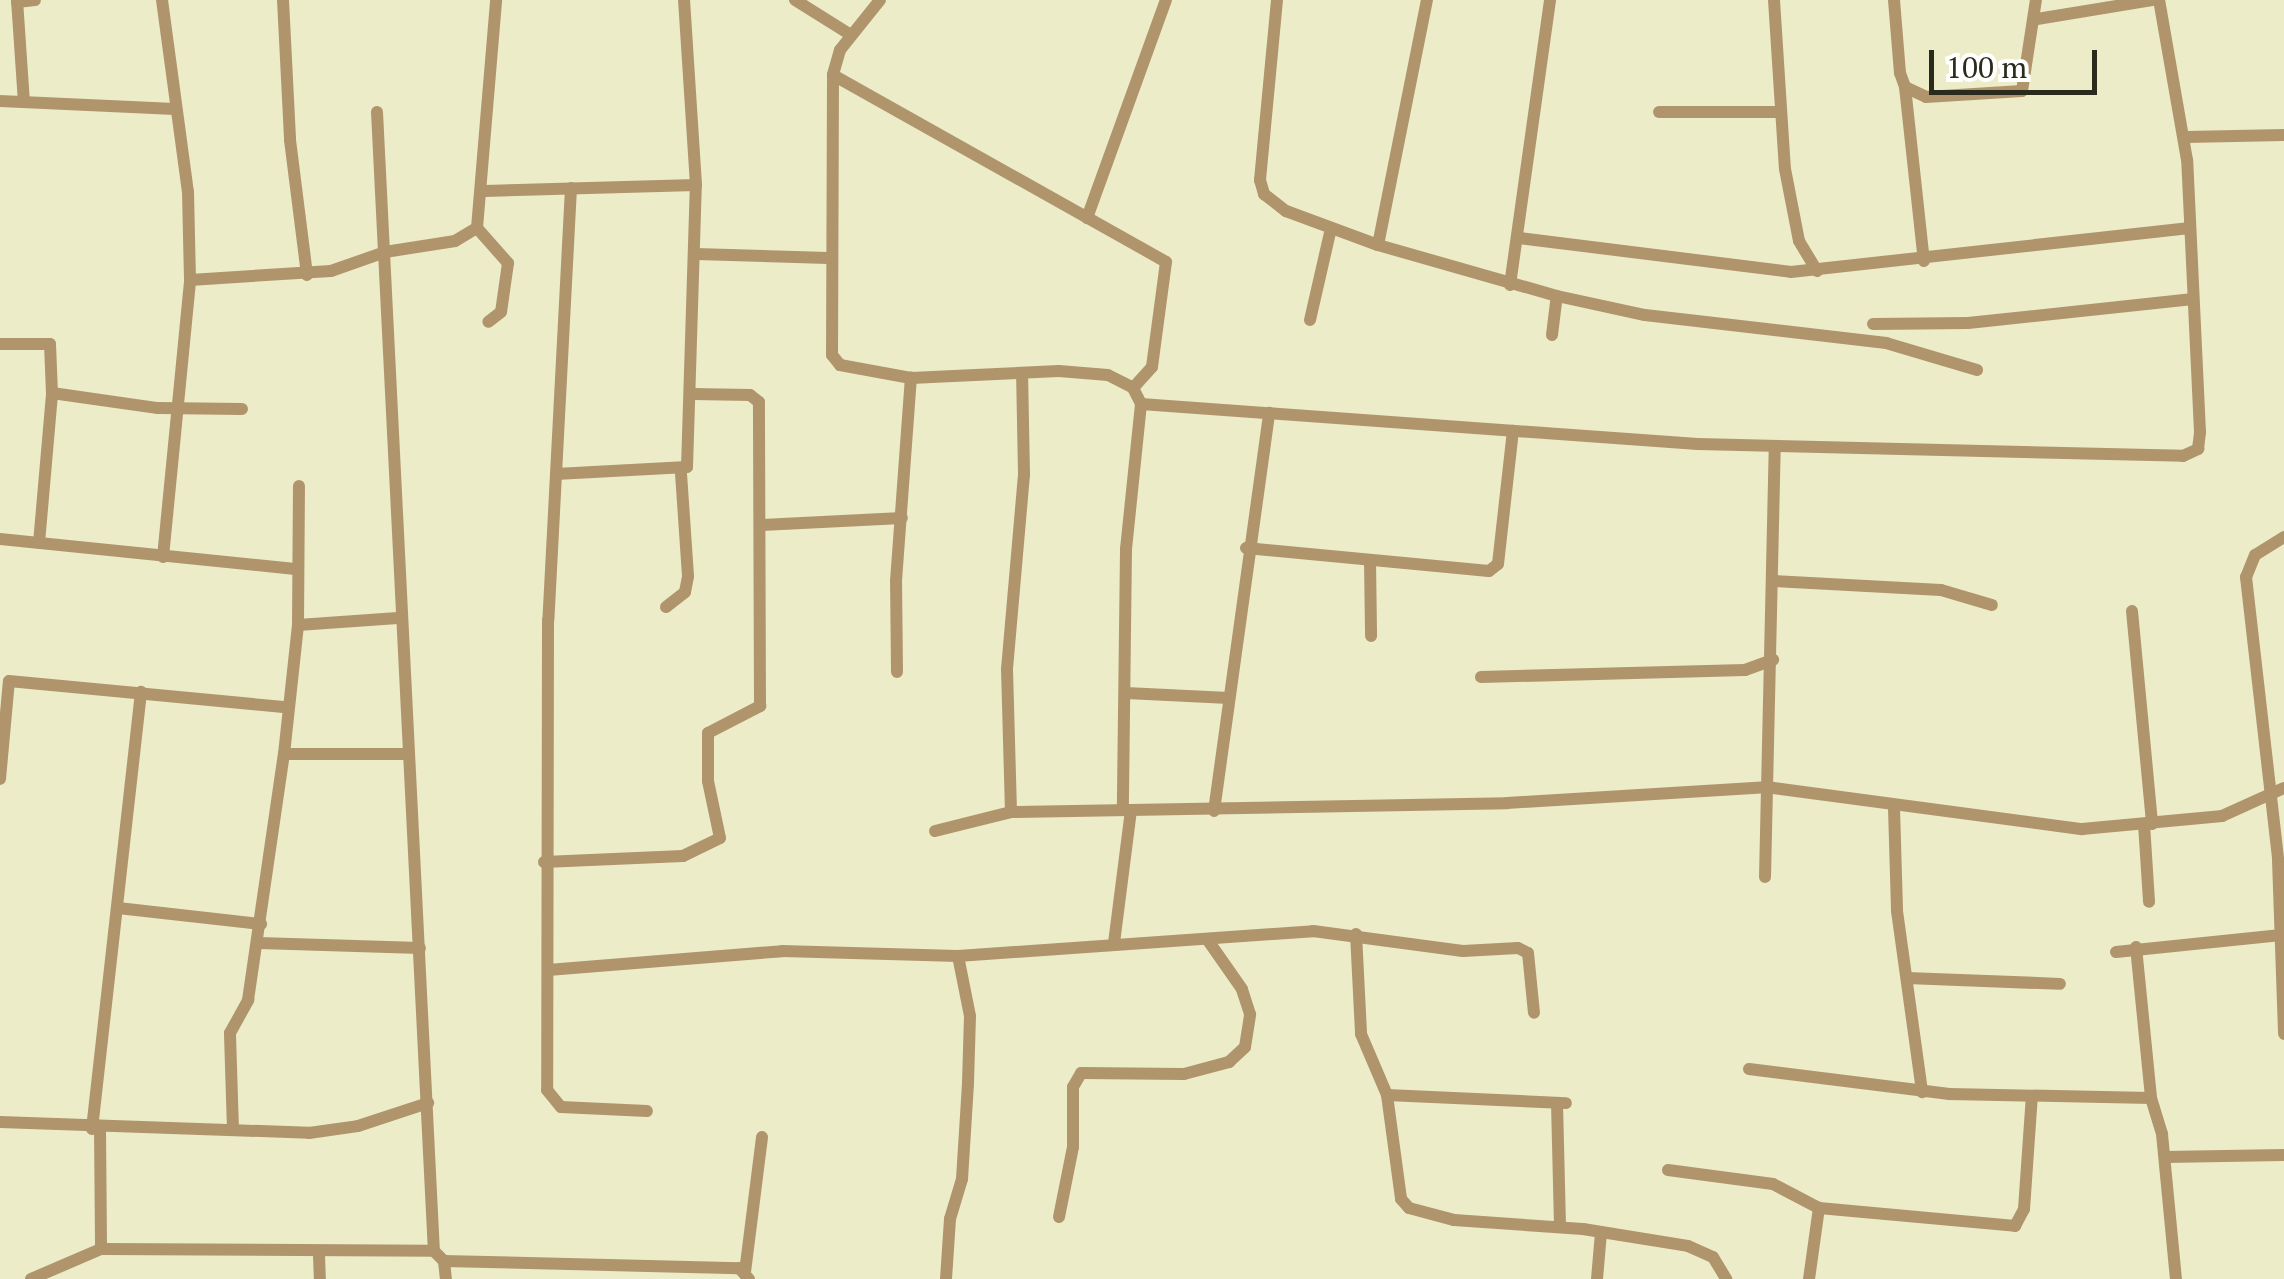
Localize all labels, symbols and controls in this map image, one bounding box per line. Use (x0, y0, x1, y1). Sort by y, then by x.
scale bar (1934, 30, 2102, 92)
text: 100 m (1946, 47, 2027, 87)

